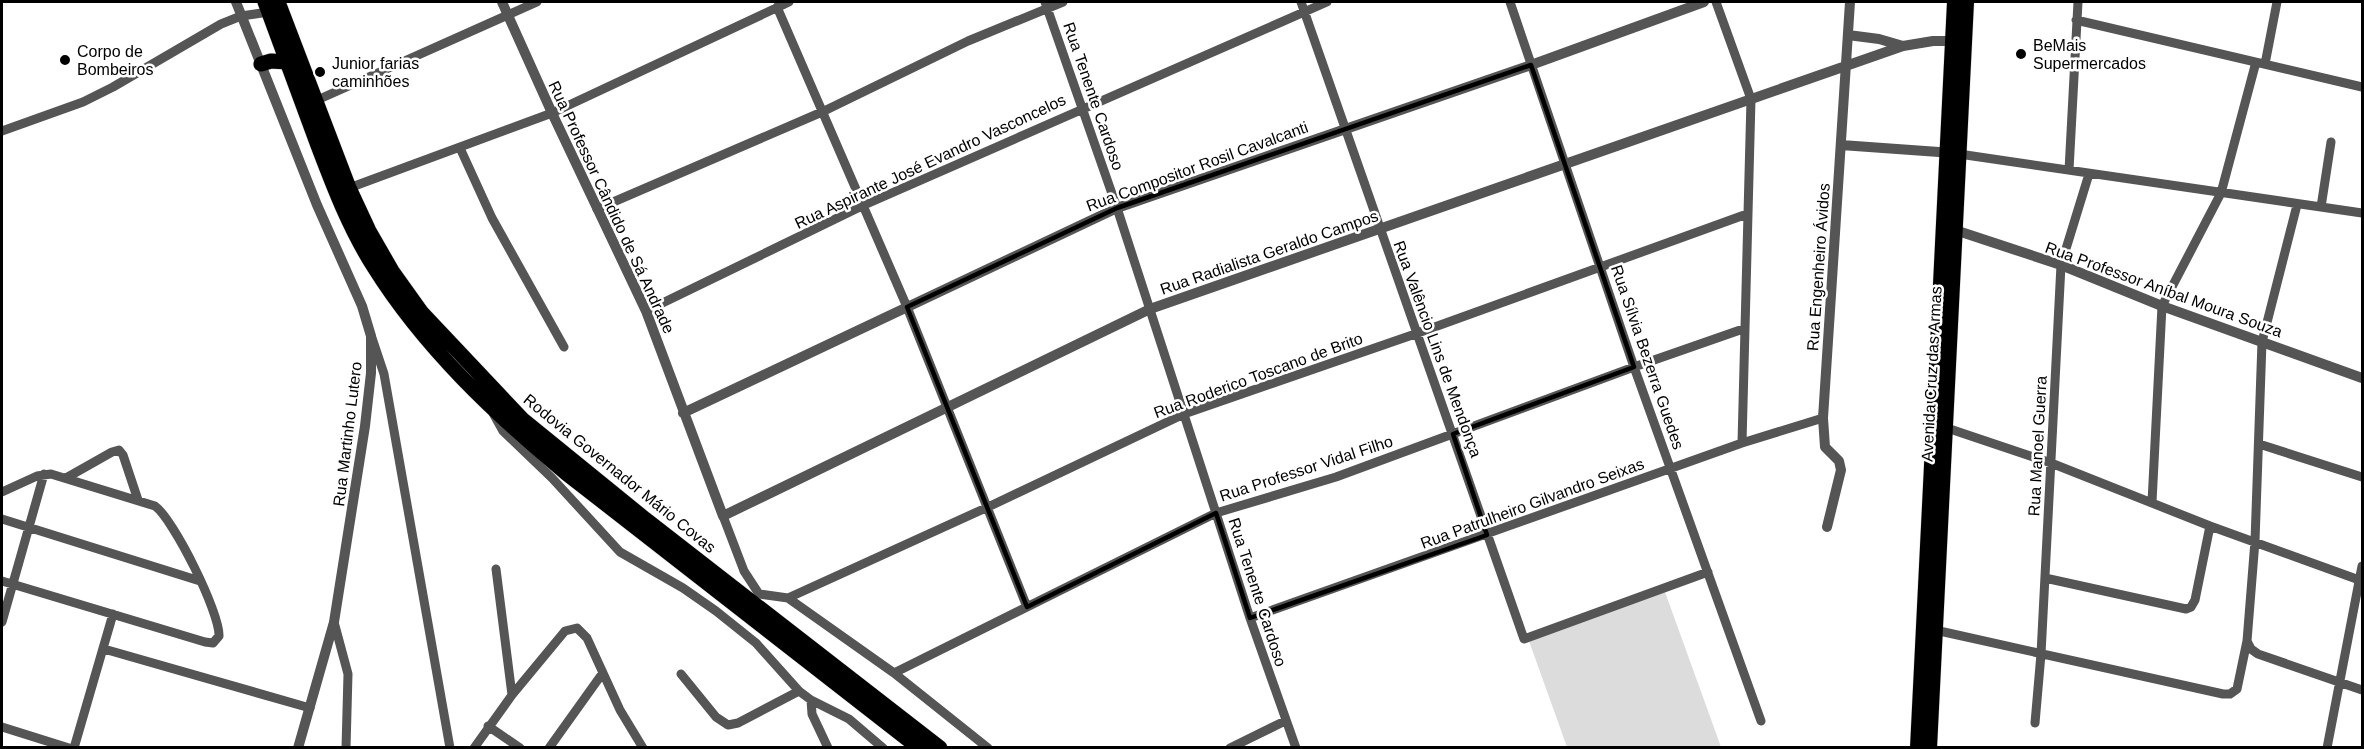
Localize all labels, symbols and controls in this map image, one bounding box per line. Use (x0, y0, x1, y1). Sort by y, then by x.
street label: Rua Tenente Cardoso (1060, 20, 1127, 172)
place label: BeMais Supermercados (2033, 37, 2146, 72)
place label: Corpo de Bombeiros (77, 43, 153, 78)
marker: BeMais Supermercados (2014, 47, 2028, 61)
marker: Corpo de Bombeiros (58, 53, 72, 67)
place label: Junior farias caminhões (332, 55, 419, 90)
marker: Junior farias caminhões (313, 65, 327, 79)
street label: Rua Professor Cândido de Sá Andrade (545, 78, 678, 336)
street label: Rua Aspirante José Evandro Vasconcelos (792, 91, 1068, 232)
street label: Rua Compositor Rosil Cavalcanti (1084, 118, 1310, 215)
street label: Rua Engenheiro Ávidos (1803, 183, 1833, 351)
street label: Rua Radialista Geraldo Campos (1158, 207, 1380, 298)
street label: Rua Valêncio Lins de Mendonça (1390, 239, 1485, 460)
street label: Rua Professor Aníbal Moura Souza (2043, 239, 2285, 340)
street label: Rua Sílvia Bezerra Guedes (1608, 263, 1687, 452)
street label: Avenida Cruz das Armas (1918, 286, 1945, 462)
street label: Rua Roderico Toscano de Brito (1151, 330, 1365, 421)
street label: Rua Martinho Lutero (330, 361, 365, 507)
street label: Rua Manoel Guerra (2025, 375, 2050, 517)
street label: Rodovia Governador Mário Covas (520, 391, 719, 556)
street label: Rua Professor Vidal Filho (1217, 432, 1395, 505)
street label: Rua Patrulheiro Gilvandro Seixas (1418, 455, 1646, 552)
street label: Rua Tenente Cardoso (1225, 516, 1290, 669)

